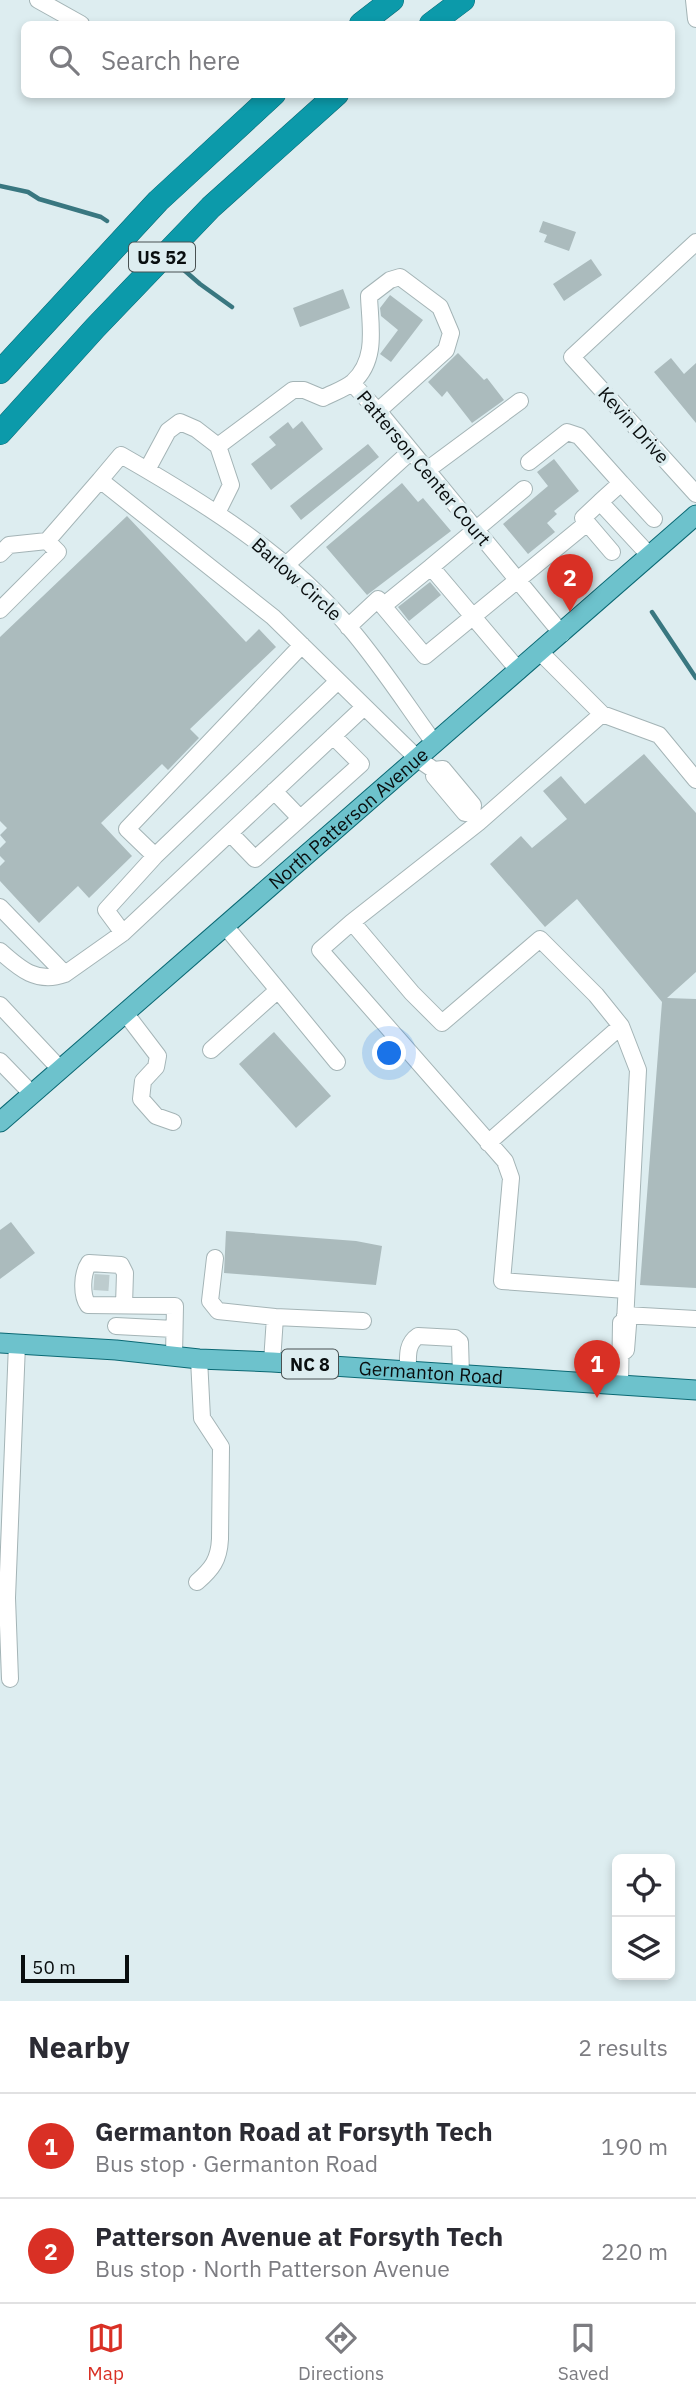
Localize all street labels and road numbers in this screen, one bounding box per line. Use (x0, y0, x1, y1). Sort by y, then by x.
road number: US 52 (129, 243, 195, 272)
street label: Kevin Drive (593, 382, 675, 468)
street label: Patterson Center Court (352, 385, 496, 551)
street label: Barlow Circle (247, 532, 347, 626)
street label: North Patterson Avenue (264, 742, 433, 894)
road number: NC 8 (282, 1350, 338, 1378)
street label: Germanton Road (358, 1356, 504, 1389)

